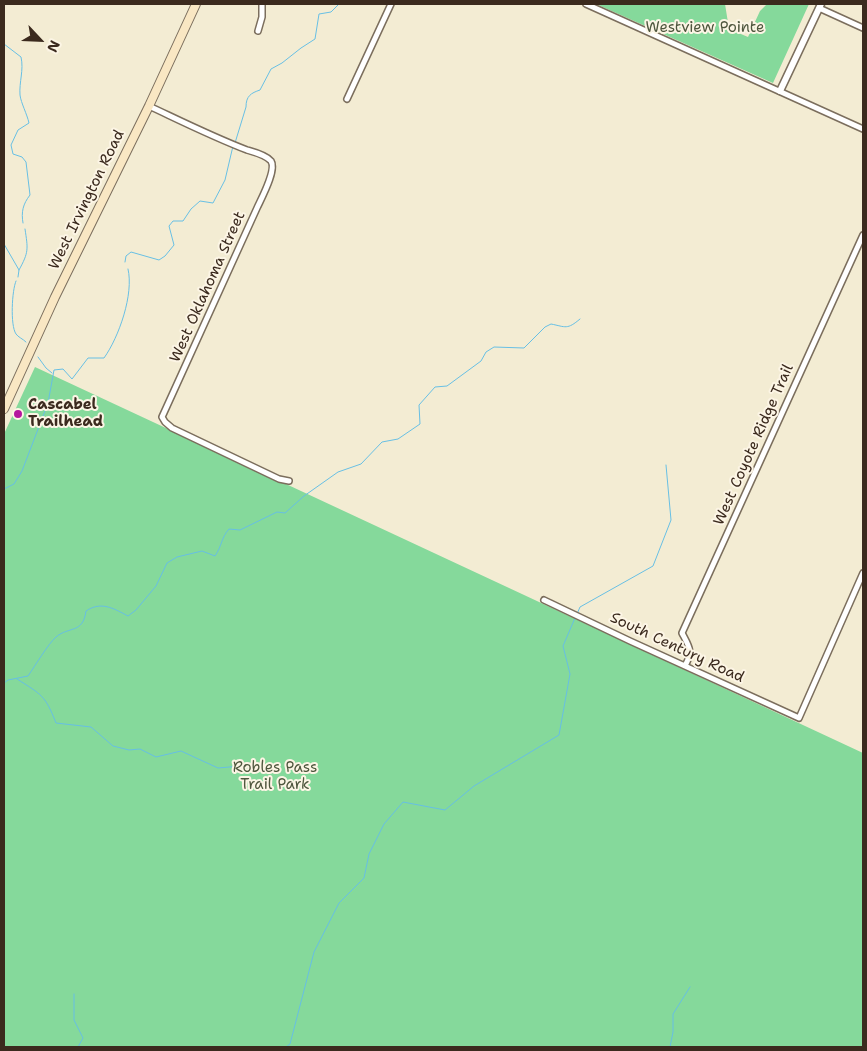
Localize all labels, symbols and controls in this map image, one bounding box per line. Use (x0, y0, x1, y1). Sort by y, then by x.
north arrow (15, 15, 65, 65)
park label: Westview Pointe (646, 19, 764, 37)
text: N (43, 38, 64, 55)
street label: West Irvington Road (45, 127, 129, 273)
street label: West Oklahoma Street (167, 209, 249, 365)
street label: West Coyote Ridge Trail (710, 362, 798, 528)
place label: Cascabel Trailhead (28, 396, 103, 431)
marker: Cascabel Trailhead (12, 408, 24, 420)
street label: South Century Road (607, 609, 747, 687)
park label: Robles Pass Trail Park (233, 759, 317, 794)

